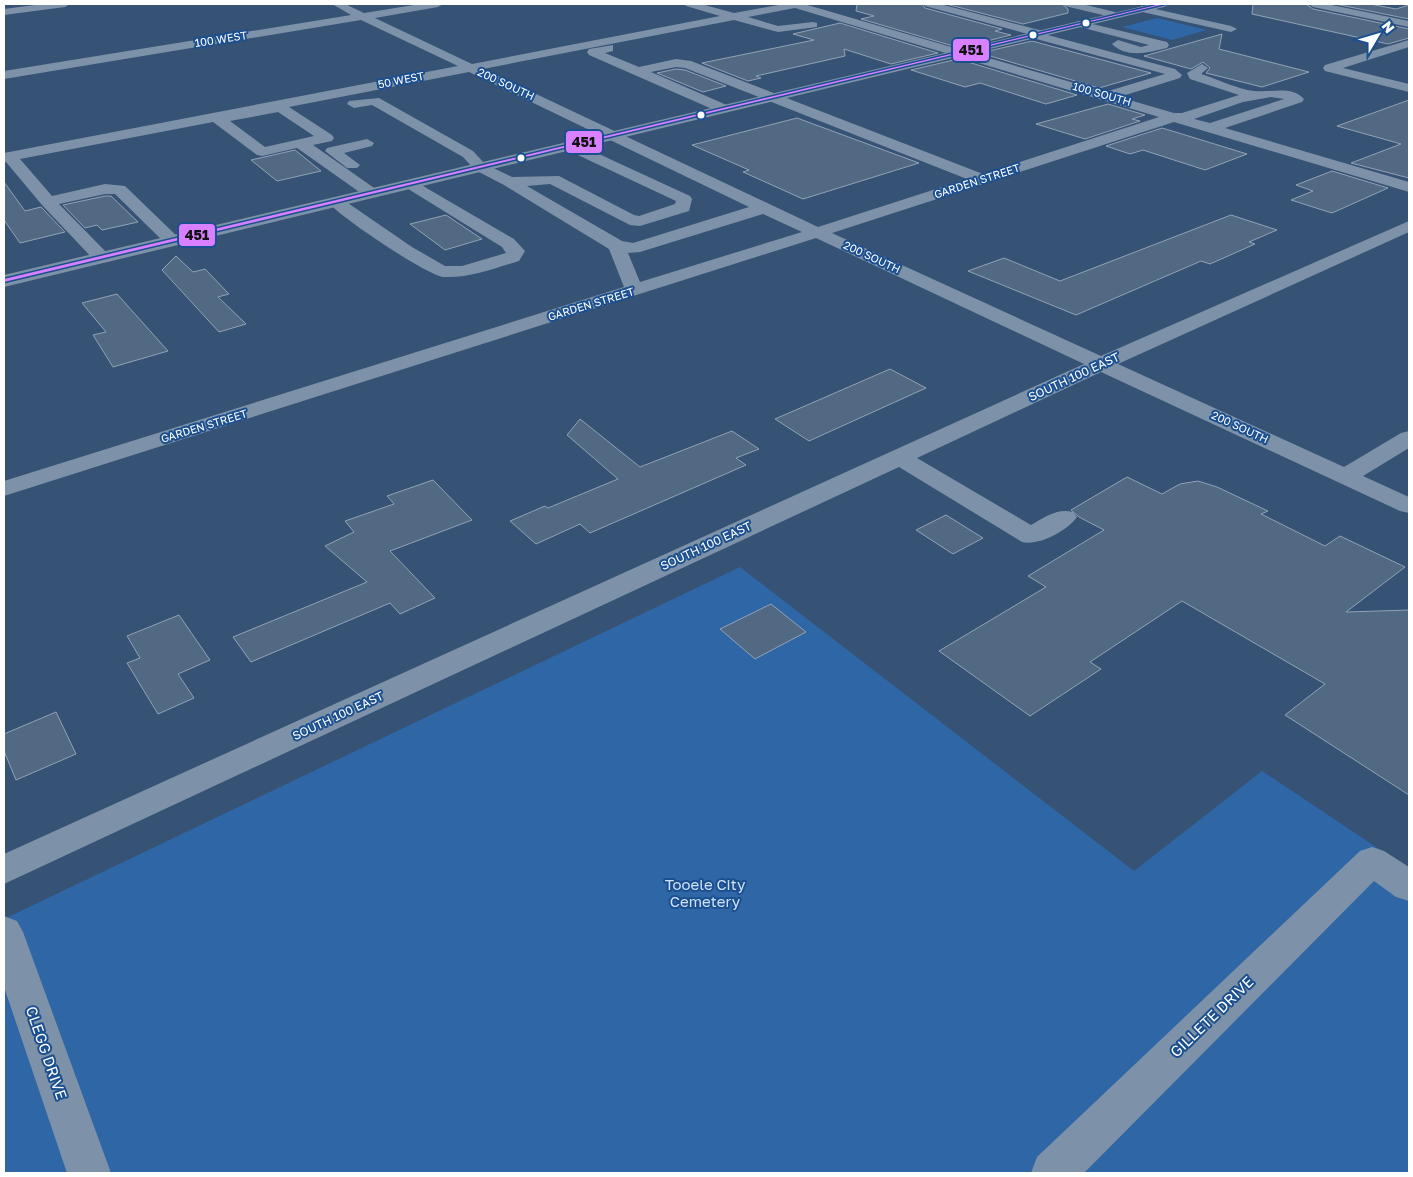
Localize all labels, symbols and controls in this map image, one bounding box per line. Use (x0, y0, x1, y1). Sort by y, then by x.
north arrow (1353, 10, 1403, 60)
text: N (1379, 17, 1399, 36)
unlabelled marker (1081, 18, 1091, 28)
street label: 100 WEST (194, 28, 248, 49)
unlabelled marker (1028, 30, 1038, 40)
line badge: 451 (952, 38, 990, 62)
text: 451 (959, 41, 983, 58)
street label: 200 SOUTH (476, 65, 537, 102)
street label: 50 WEST (377, 69, 425, 90)
street label: 100 SOUTH (1071, 79, 1133, 108)
unlabelled marker (696, 110, 706, 120)
line badge: 451 (565, 130, 603, 154)
text: 451 (572, 133, 596, 150)
unlabelled marker (516, 153, 526, 163)
street label: GARDEN STREET (932, 160, 1022, 201)
line badge: 451 (178, 223, 216, 247)
text: 451 (185, 226, 209, 243)
street label: 200 SOUTH (842, 238, 903, 275)
street label: GARDEN STREET (546, 284, 636, 323)
street label: SOUTH 100 EAST (1026, 349, 1122, 404)
street label: GARDEN STREET (159, 406, 249, 445)
street label: 200 SOUTH (1210, 408, 1271, 445)
street label: SOUTH 100 EAST (658, 518, 754, 573)
street label: SOUTH 100 EAST (290, 688, 386, 743)
park label: Tooele City Cemetery (665, 875, 746, 910)
street label: GILLETE DRIVE (1166, 972, 1257, 1060)
street label: CLEGG DRIVE (23, 1004, 71, 1102)

